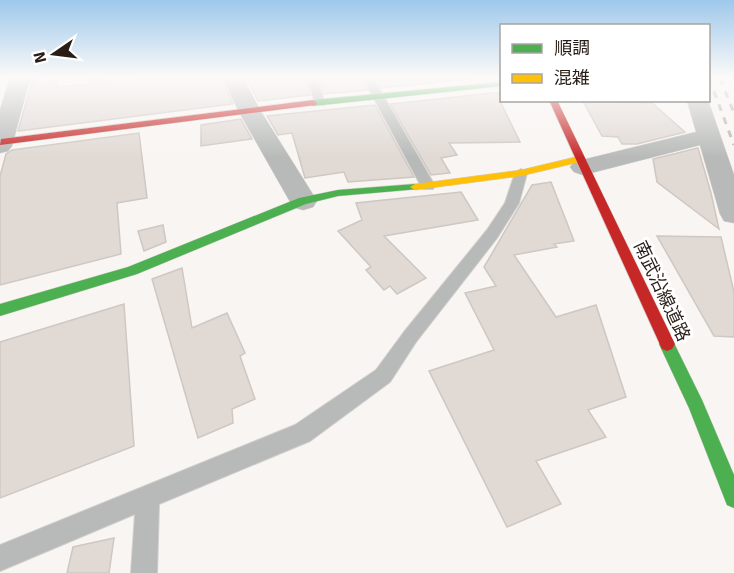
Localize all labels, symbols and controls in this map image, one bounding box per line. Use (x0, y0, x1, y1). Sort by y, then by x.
north arrow (24, 24, 84, 84)
legend (500, 24, 710, 102)
text: 順調 (554, 37, 590, 59)
text: N (29, 50, 51, 65)
text: 混雑 (554, 67, 590, 89)
street label: 南武沿線道路 (629, 237, 695, 345)

